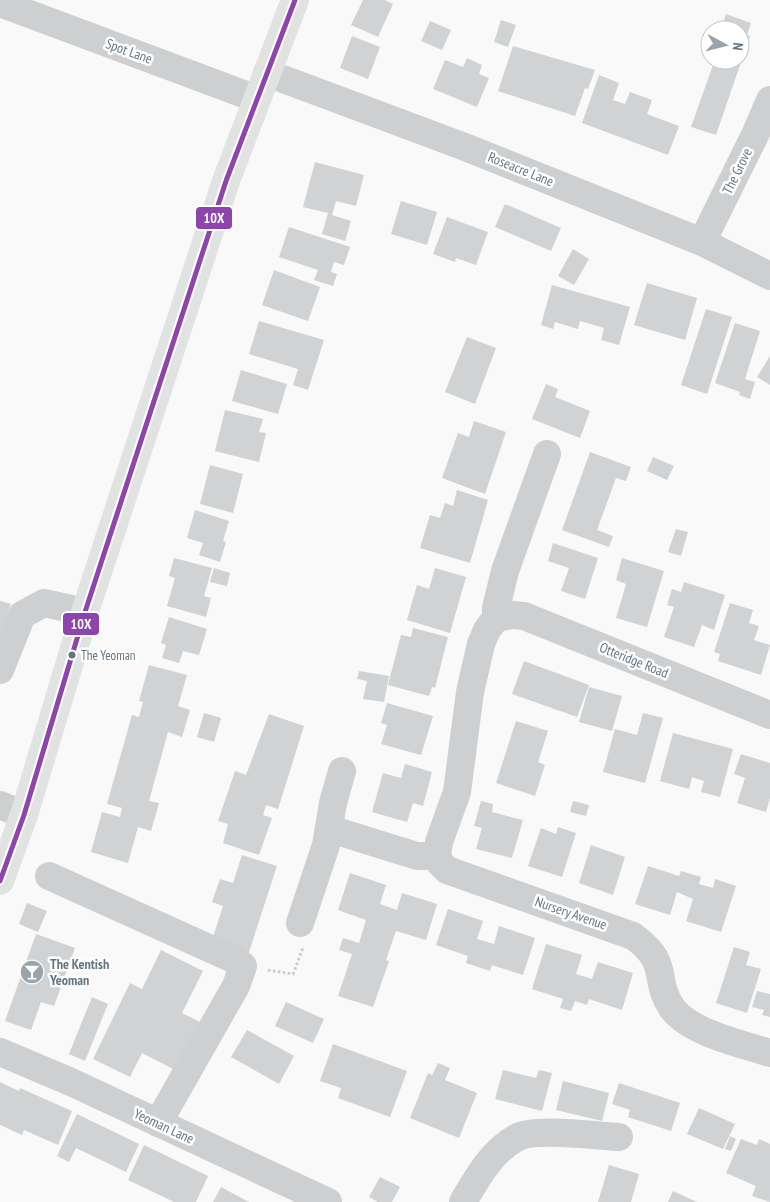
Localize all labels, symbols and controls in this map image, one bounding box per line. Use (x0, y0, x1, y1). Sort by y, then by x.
north arrow (700, 20, 750, 70)
street label: Spot Lane (103, 34, 155, 68)
text: N (729, 42, 747, 51)
street label: The Grove (718, 145, 756, 197)
street label: Roseacre Lane (486, 148, 557, 190)
line badge: 10X (195, 206, 233, 230)
text: 10X (204, 209, 225, 227)
line badge: 10X (62, 612, 100, 636)
text: 10X (71, 615, 92, 633)
street label: Otteridge Road (597, 638, 671, 682)
place label: The Yeoman (81, 647, 136, 664)
marker: The Yeoman (67, 650, 77, 660)
street label: Nursery Avenue (533, 892, 609, 934)
place label: The Kentish Yeoman (49, 955, 109, 989)
bar icon: The Kentish Yeoman (19, 959, 45, 985)
street label: Yeoman Lane (131, 1104, 197, 1148)

